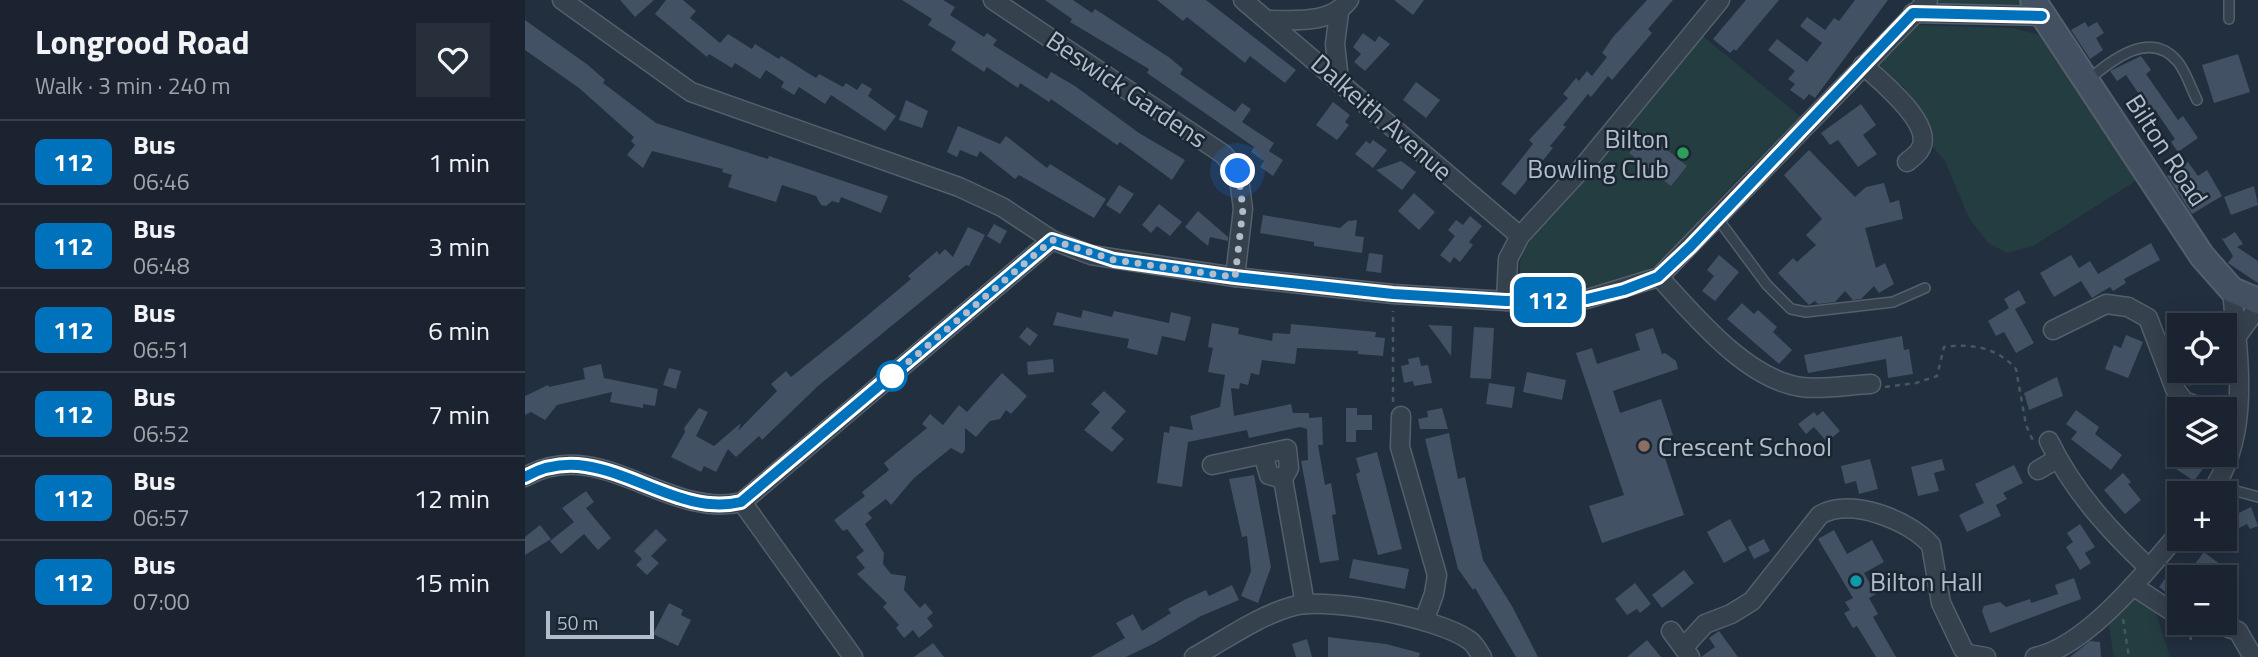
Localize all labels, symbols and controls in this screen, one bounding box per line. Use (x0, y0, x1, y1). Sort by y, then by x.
text: Longrood Road (35, 17, 250, 67)
street label: Beswick Gardens (1039, 21, 1215, 157)
button: heart (416, 23, 490, 97)
street label: Dalkeith Avenue (1302, 44, 1462, 190)
text: Walk · 3 min · 240 m (35, 68, 231, 103)
street label: Bilton Road (2116, 86, 2218, 214)
place label: Bilton Bowling Club (1527, 119, 1669, 188)
text: Bus (133, 125, 175, 164)
text: 1 min (428, 143, 490, 182)
text: 112 (53, 144, 94, 180)
marker: Bilton Bowling Club (1675, 145, 1691, 161)
your location (1220, 153, 1255, 188)
text: 06:46 (133, 164, 190, 199)
text: Bus (133, 209, 175, 248)
text: 3 min (428, 227, 490, 266)
text: 112 (53, 228, 94, 264)
text: 06:48 (133, 248, 190, 283)
line badge: 112 (1508, 277, 1588, 323)
text: 112 (1528, 282, 1568, 318)
text: Bus (133, 293, 175, 332)
text: 6 min (428, 311, 490, 350)
text: 112 (53, 312, 94, 348)
map controls (2167, 313, 2237, 635)
button: locate (2167, 313, 2237, 383)
text: 06:51 (133, 332, 190, 367)
unlabelled marker (877, 361, 907, 391)
text: Bus (133, 377, 175, 416)
text: 7 min (428, 395, 490, 434)
text: 112 (53, 396, 94, 432)
button: layers (2167, 397, 2237, 467)
text: 06:52 (133, 416, 190, 451)
place label: Crescent School (1658, 427, 1832, 466)
marker: Crescent School (1636, 438, 1652, 454)
text: Bus (133, 461, 175, 500)
text: 12 min (414, 479, 490, 518)
text: 112 (53, 480, 94, 516)
button: + (2167, 481, 2237, 551)
text: 06:57 (133, 500, 190, 535)
text: Bus (133, 545, 175, 584)
place label: Bilton Hall (1870, 562, 1983, 601)
text: 15 min (414, 563, 490, 602)
text: 112 (53, 564, 94, 600)
button: − (2167, 565, 2237, 635)
marker: Bilton Hall (1848, 573, 1864, 589)
text: 07:00 (133, 584, 190, 619)
scale bar (546, 608, 655, 640)
text: 50 m (557, 608, 598, 637)

